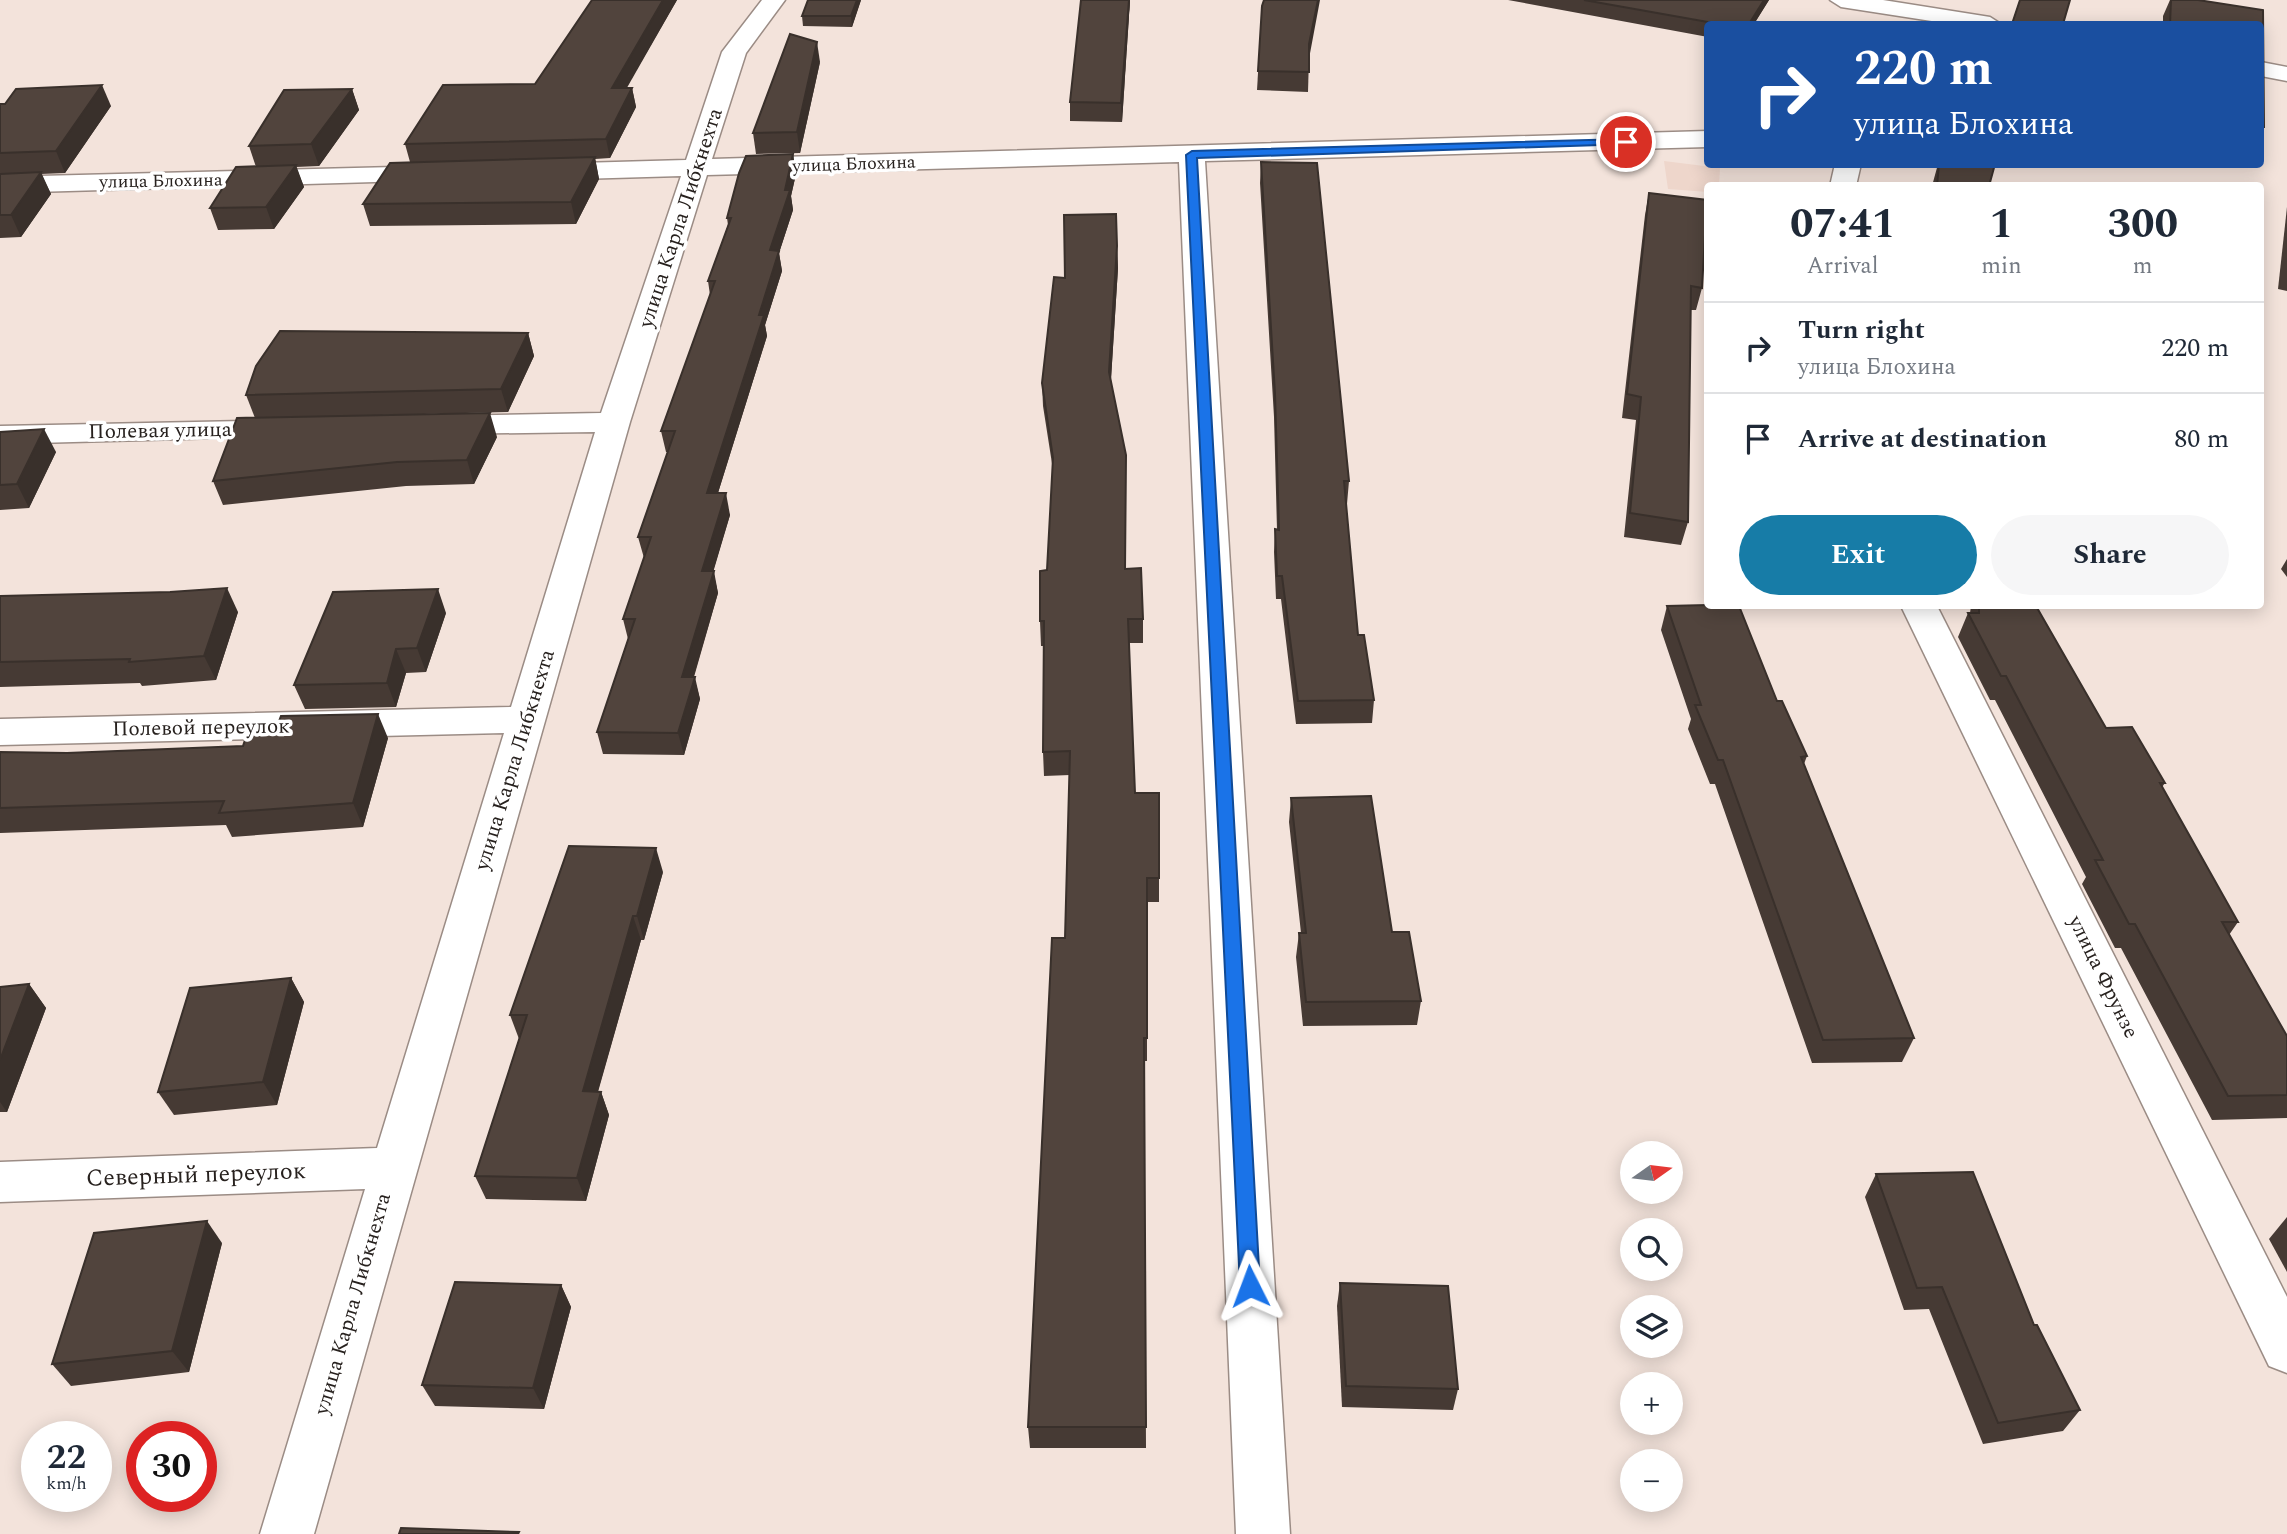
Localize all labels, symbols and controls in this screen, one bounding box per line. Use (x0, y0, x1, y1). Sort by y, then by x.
text: 220 m (1854, 32, 1993, 107)
icon: right (1739, 49, 1830, 140)
text: улица Блохина (1854, 100, 2074, 149)
street label: улица Карла Либкнехта (630, 103, 732, 333)
pin (1596, 112, 1656, 172)
icon: arrive (1607, 123, 1645, 161)
street label: улица Блохина (791, 148, 916, 180)
street label: улица Блохина (98, 166, 223, 196)
text: 07:41 (1790, 193, 1895, 256)
text: 1 (1990, 193, 2013, 256)
text: 300 (2107, 193, 2178, 256)
text: Arrival (1807, 249, 1878, 284)
text: min (1981, 249, 2022, 284)
text: m (2133, 249, 2153, 284)
text: Turn right (1798, 310, 1925, 350)
text: 220 m (2161, 328, 2229, 368)
icon: right (1739, 329, 1777, 367)
text: улица Блохина (1798, 350, 1956, 385)
street label: Полевая улица (88, 414, 233, 448)
text: Arrive at destination (1798, 419, 2047, 459)
text: 80 m (2174, 419, 2229, 459)
icon: arrive (1739, 420, 1777, 458)
button: Exit (1739, 515, 1977, 595)
button: Share (1991, 515, 2229, 595)
street label: улица Карла Либкнехта (466, 645, 564, 875)
street label: Полевой переулок (112, 710, 290, 746)
street label: улица Фрунзе (2059, 909, 2147, 1044)
north arrow (1620, 1141, 1684, 1204)
map controls (1620, 1141, 1683, 1512)
street label: Северный переулок (85, 1153, 307, 1197)
street label: улица Карла Либкнехта (306, 1188, 400, 1420)
button: search (1620, 1218, 1683, 1281)
position arrow (1213, 1249, 1287, 1323)
button: layers (1620, 1295, 1683, 1358)
button: + (1620, 1372, 1683, 1435)
speed limit sign: 30 (126, 1421, 217, 1512)
text: 22 (47, 1431, 86, 1484)
button: − (1620, 1449, 1683, 1512)
text: km/h (46, 1470, 87, 1497)

